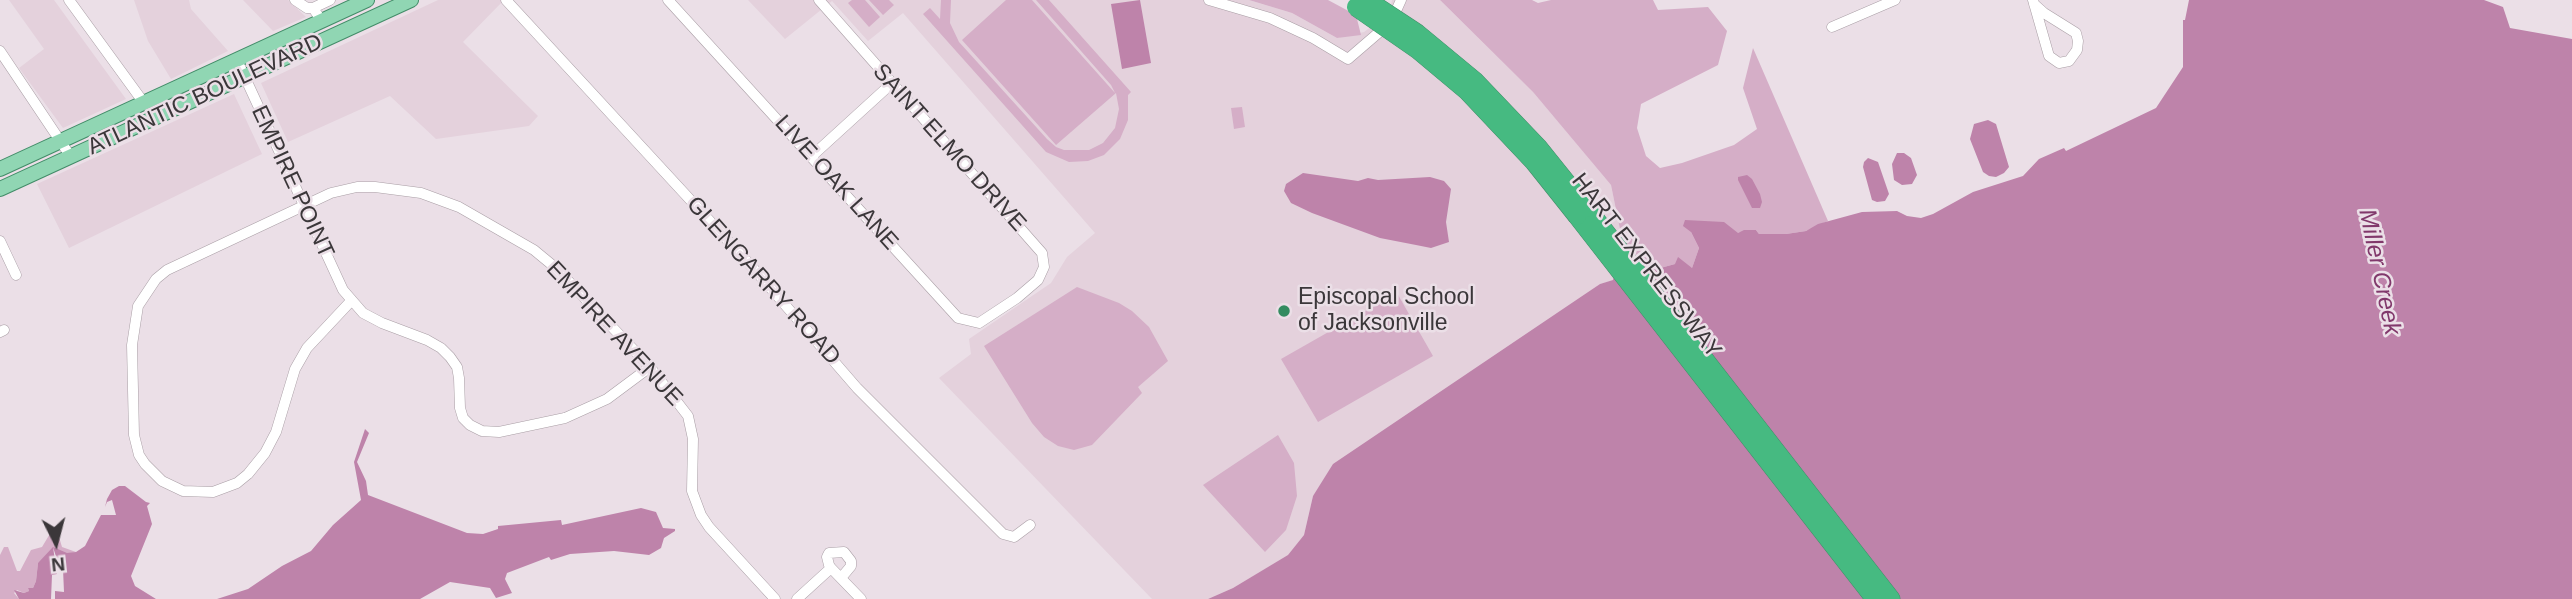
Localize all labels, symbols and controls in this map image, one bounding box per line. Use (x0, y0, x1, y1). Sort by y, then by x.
street label: ATLANTIC BOULEVARD (83, 28, 327, 162)
street label: SAINT ELMO DRIVE (866, 59, 1032, 237)
street label: EMPIRE POINT (245, 101, 339, 263)
street label: LIVE OAK LANE (768, 110, 904, 256)
street label: HART EXPRESSWAY (1565, 168, 1727, 364)
street label: GLENGARRY ROAD (680, 191, 846, 371)
water label: Miller Creek (2352, 206, 2406, 338)
street label: EMPIRE AVENUE (540, 256, 688, 412)
place label: Episcopal School of Jacksonville (1298, 284, 1474, 338)
marker: Episcopal School of Jacksonville (1276, 303, 1292, 319)
north arrow (21, 508, 91, 578)
text: N (50, 553, 66, 576)

